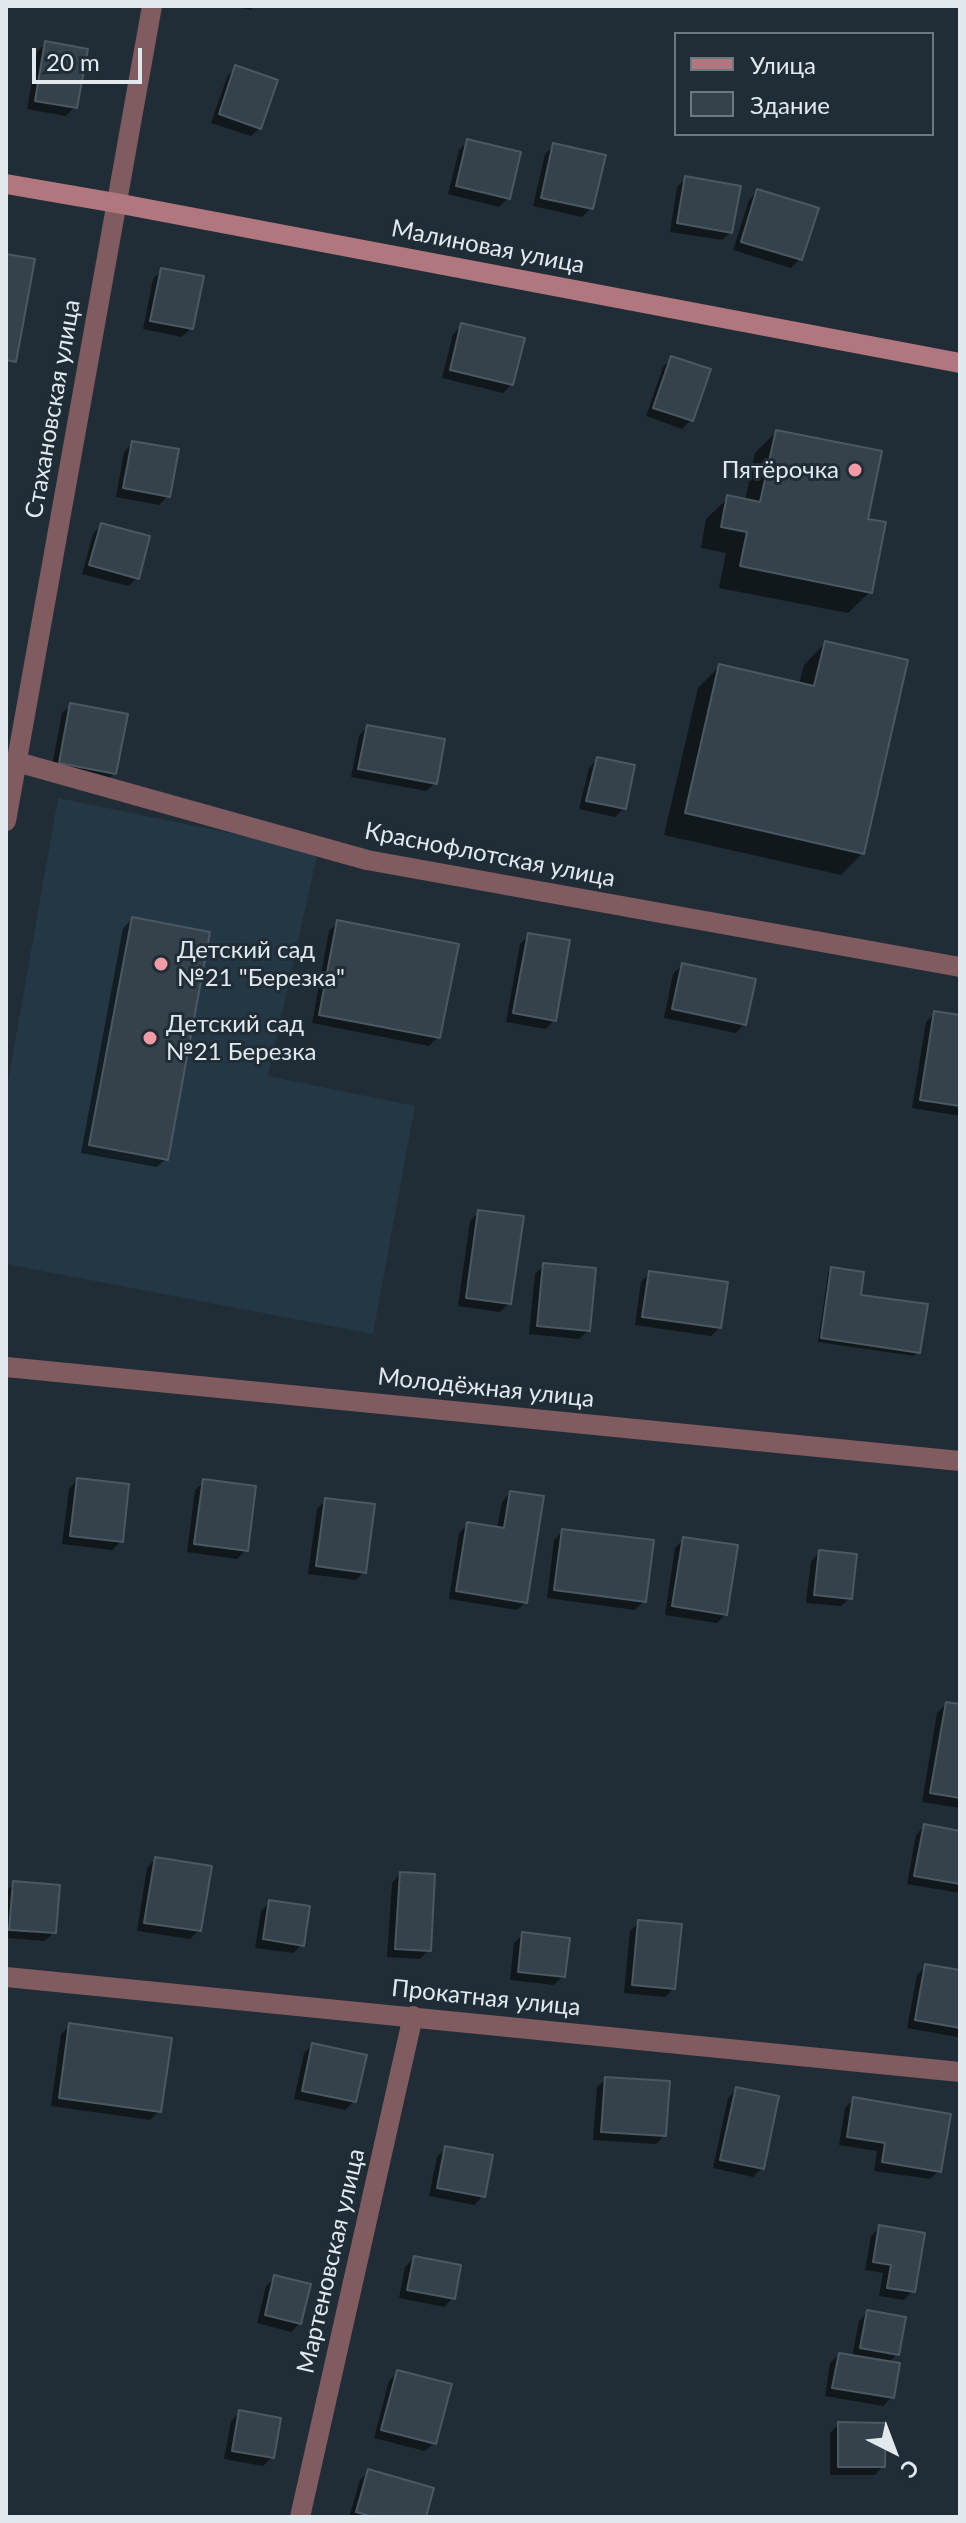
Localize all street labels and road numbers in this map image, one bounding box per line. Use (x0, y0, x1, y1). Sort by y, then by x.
street label: Малиновая улица (389, 214, 587, 280)
street label: Стахановская улица (20, 297, 86, 521)
street label: Краснофлотская улица (362, 817, 618, 893)
street label: Молодёжная улица (376, 1362, 596, 1414)
street label: Прокатная улица (390, 1974, 582, 2022)
street label: Мартеновская улица (291, 2146, 371, 2376)

